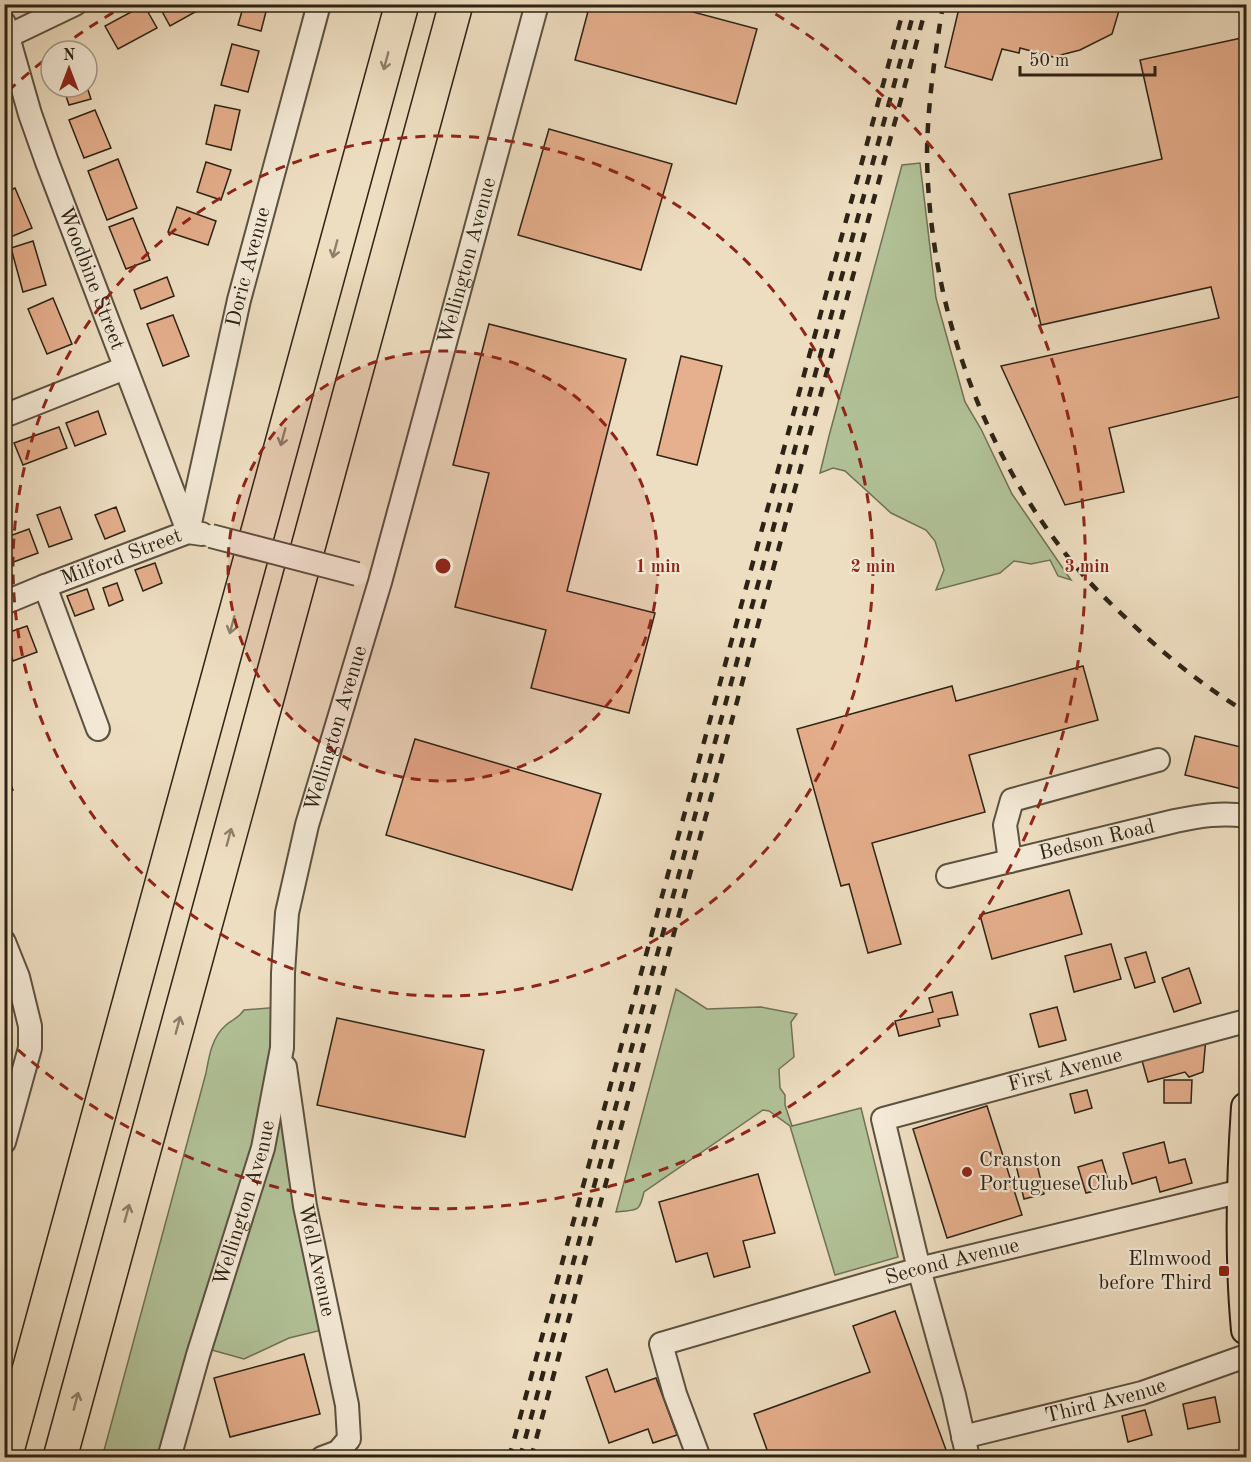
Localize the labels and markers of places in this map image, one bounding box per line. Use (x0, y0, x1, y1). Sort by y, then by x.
centre of rings (433, 556, 453, 576)
place label: Cranston Portuguese Club (979, 1150, 1128, 1195)
marker: Cranston Portuguese Club (960, 1165, 974, 1179)
place label: Elmwood before Third (1098, 1249, 1212, 1294)
marker: Elmwood before Third (1217, 1264, 1231, 1278)

